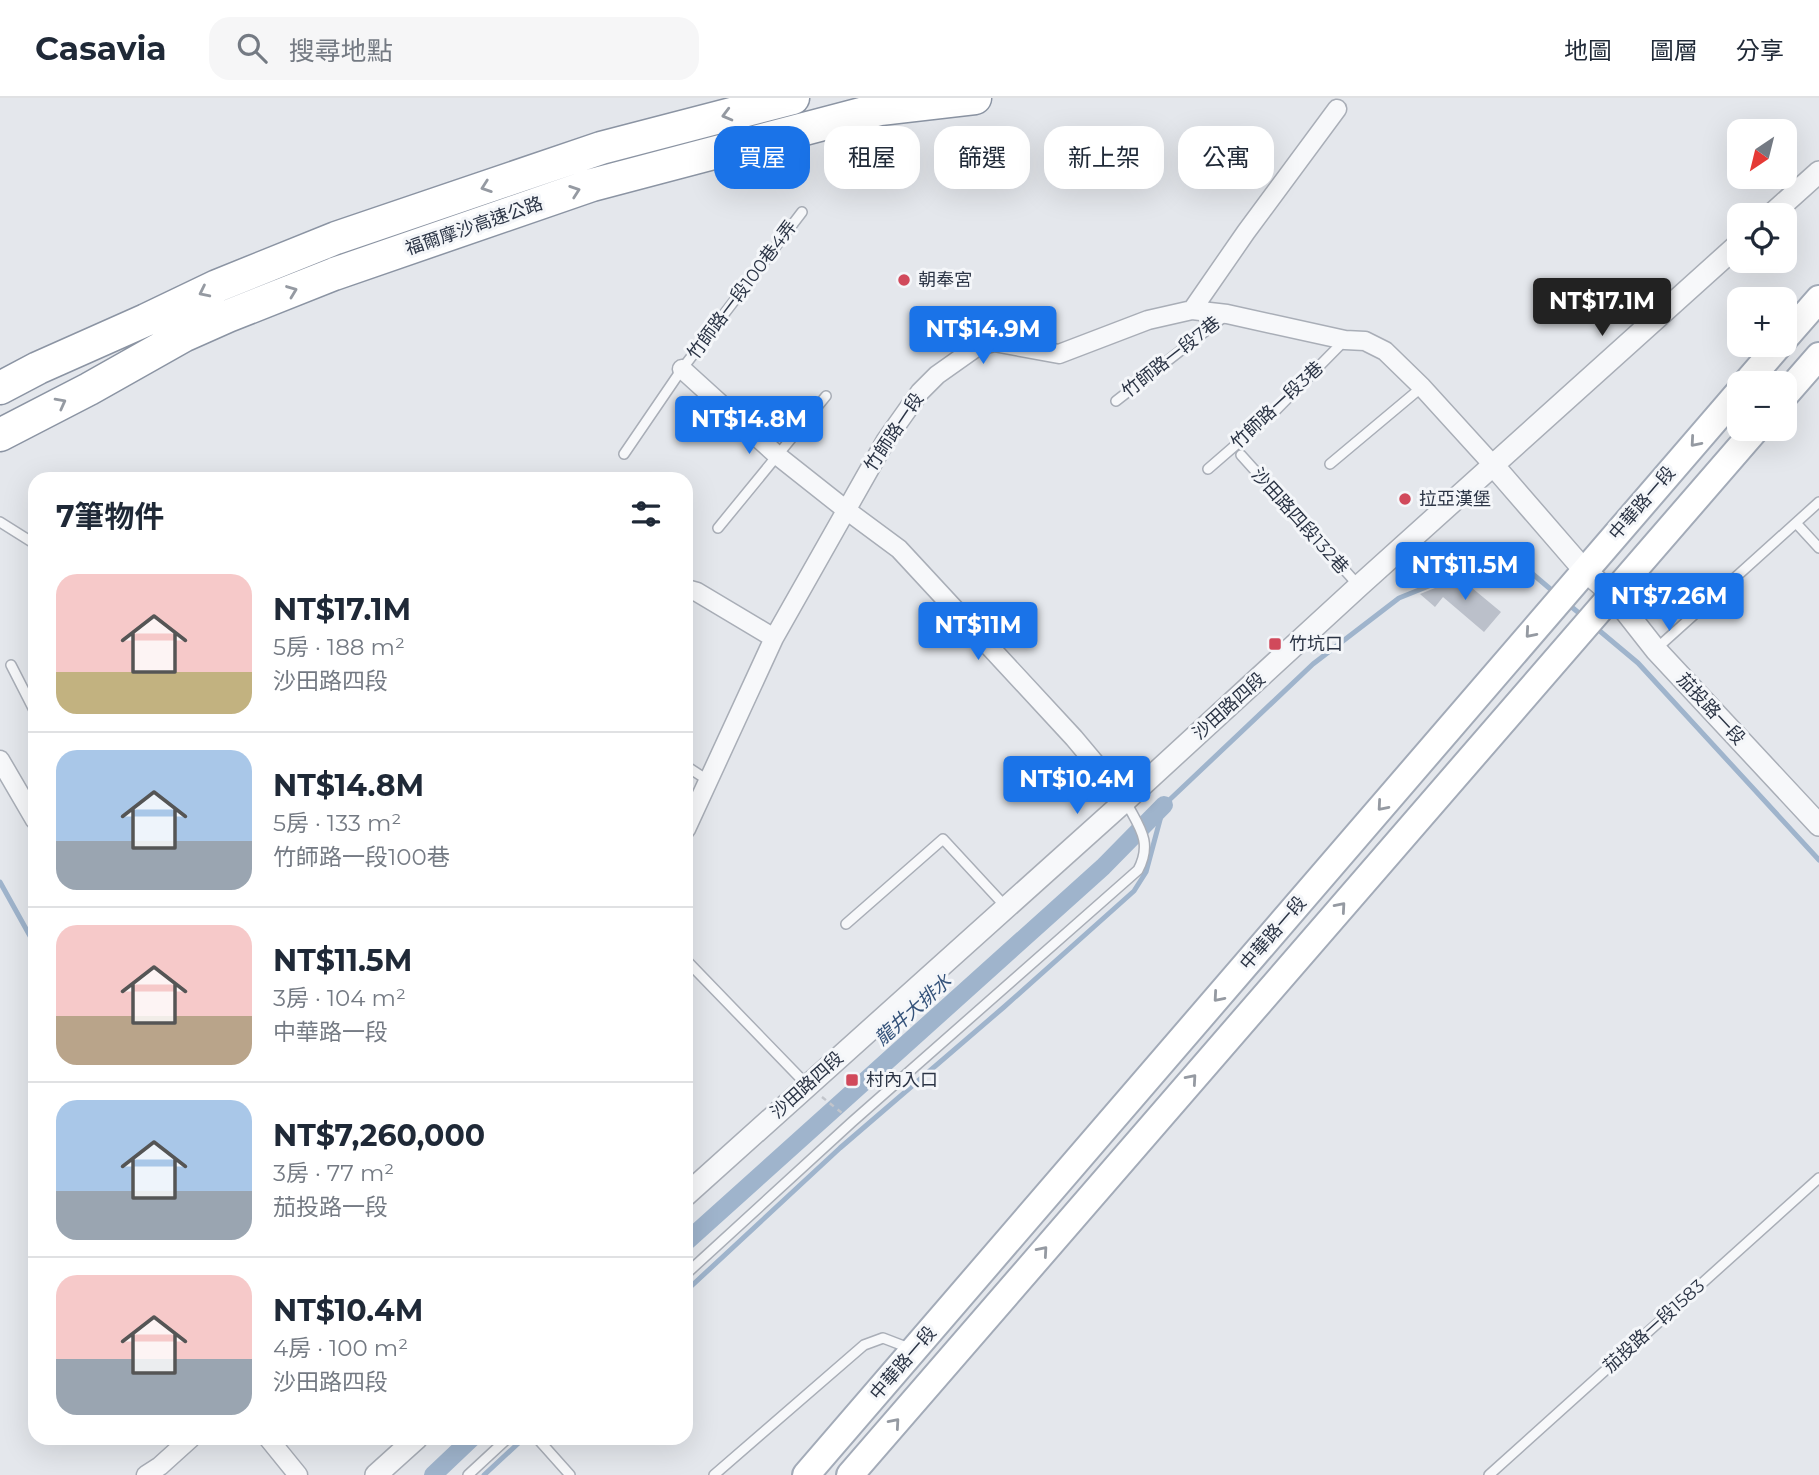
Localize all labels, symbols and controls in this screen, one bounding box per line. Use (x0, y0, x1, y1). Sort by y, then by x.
search box (209, 17, 699, 80)
text: Casavia (35, 28, 167, 68)
icon: search (233, 29, 271, 67)
text: 搜尋地點 (289, 35, 393, 67)
text: 地圖 (1564, 36, 1612, 65)
text: 圖層 (1650, 36, 1698, 65)
text: 分享 (1736, 36, 1784, 65)
one-way arrow (721, 107, 733, 121)
north arrow (1727, 119, 1797, 189)
map controls (1727, 119, 1797, 441)
chip: 買屋 (714, 126, 810, 189)
chip: 租屋 (824, 126, 920, 189)
chip: 篩選 (934, 126, 1030, 189)
chip: 新上架 (1044, 126, 1164, 189)
chip: 公寓 (1178, 126, 1274, 189)
one-way arrow (480, 179, 492, 193)
one-way arrow (569, 185, 581, 199)
street label: 福爾摩沙高速公路 (402, 192, 546, 260)
button: locate (1727, 203, 1797, 273)
street label: 竹師路一段100巷4弄 (683, 216, 801, 364)
place label: 朝奉宮 (918, 269, 972, 291)
marker: 朝奉宮 (896, 272, 912, 288)
pin: NT$17.1M (1530, 278, 1674, 338)
one-way arrow (199, 284, 211, 298)
one-way arrow (285, 286, 297, 300)
text: NT$17.1M (1549, 287, 1655, 315)
button: + (1727, 287, 1797, 357)
pin: NT$14.9M (911, 306, 1055, 366)
street label: 竹師路一段7巷 (1117, 312, 1225, 402)
text: NT$14.9M (925, 315, 1041, 343)
street label: 竹師路一段3巷 (1226, 357, 1328, 453)
button: − (1727, 371, 1797, 441)
street label: 竹師路一段 (860, 389, 928, 475)
pin: NT$14.8M (677, 396, 821, 456)
one-way arrow (53, 398, 66, 412)
text: NT$14.8M (691, 405, 807, 433)
one-way arrow (1691, 434, 1703, 447)
street label: 中華路一段 (1604, 462, 1680, 544)
street label: 沙田路四段132巷 (1247, 464, 1353, 578)
place label: 拉亞漢堡 (1419, 488, 1491, 510)
marker: 拉亞漢堡 (1397, 491, 1413, 507)
icon: filters (627, 495, 665, 533)
text: 7筆物件 (56, 498, 165, 535)
pin: NT$11.5M (1393, 542, 1537, 602)
text: NT$11.5M (1412, 551, 1518, 579)
pin: NT$7.26M (1597, 574, 1741, 633)
text: NT$7.26M (1611, 582, 1727, 610)
text: NT$17.1M (273, 591, 411, 628)
icon: home (112, 602, 196, 686)
pin: NT$11M (921, 602, 1035, 662)
text: NT$11M (934, 611, 1022, 639)
one-way arrow (1526, 625, 1538, 638)
text: 5房 · 188 m² (273, 633, 405, 661)
place label: 竹坑口 (1289, 633, 1343, 655)
marker: 竹坑口 (1267, 636, 1283, 652)
text: 沙田路四段 (273, 667, 388, 695)
street label: 沙田路四段 (1188, 668, 1270, 744)
street label: 茄投路一段 (1672, 669, 1750, 749)
pin: NT$10.4M (1005, 756, 1149, 816)
text: NT$10.4M (1019, 765, 1135, 793)
text: NT$14.8M (273, 767, 424, 804)
icon: home (112, 778, 196, 862)
one-way arrow (1378, 797, 1390, 810)
text: 5房 · 133 m² (273, 809, 401, 837)
text: 竹師路一段100巷 (273, 843, 450, 871)
street label: 中華路一段 (1235, 892, 1311, 974)
one-way arrow (1333, 902, 1345, 915)
text: NT$11.5M (273, 942, 412, 979)
icon: home (112, 953, 196, 1037)
water label: 龍井大排水 (870, 969, 957, 1050)
text: 3房 · 104 m² (273, 984, 406, 1012)
one-way arrow (1214, 989, 1226, 1002)
text: 中華路一段 (273, 1018, 388, 1046)
street label: 沙田路四段 (766, 1047, 848, 1123)
place label: 村內入口 (866, 1069, 938, 1091)
marker: 村內入口 (844, 1072, 860, 1088)
one-way arrow (1184, 1074, 1196, 1087)
text: NT$7,260,000 (273, 1117, 485, 1154)
icon: home (112, 1128, 196, 1212)
text: 3房 · 77 m² (273, 1159, 394, 1187)
text: 茄投路一段 (273, 1193, 388, 1221)
one-way arrow (1035, 1246, 1047, 1259)
street label: 茄投路一段1583 (1599, 1275, 1709, 1377)
text: NT$10.4M (273, 1292, 423, 1329)
icon: home (112, 1303, 196, 1387)
street label: 中華路一段 (865, 1322, 941, 1404)
text: 4房 · 100 m² (273, 1334, 408, 1362)
text: 沙田路四段 (273, 1368, 388, 1396)
one-way arrow (887, 1419, 899, 1432)

